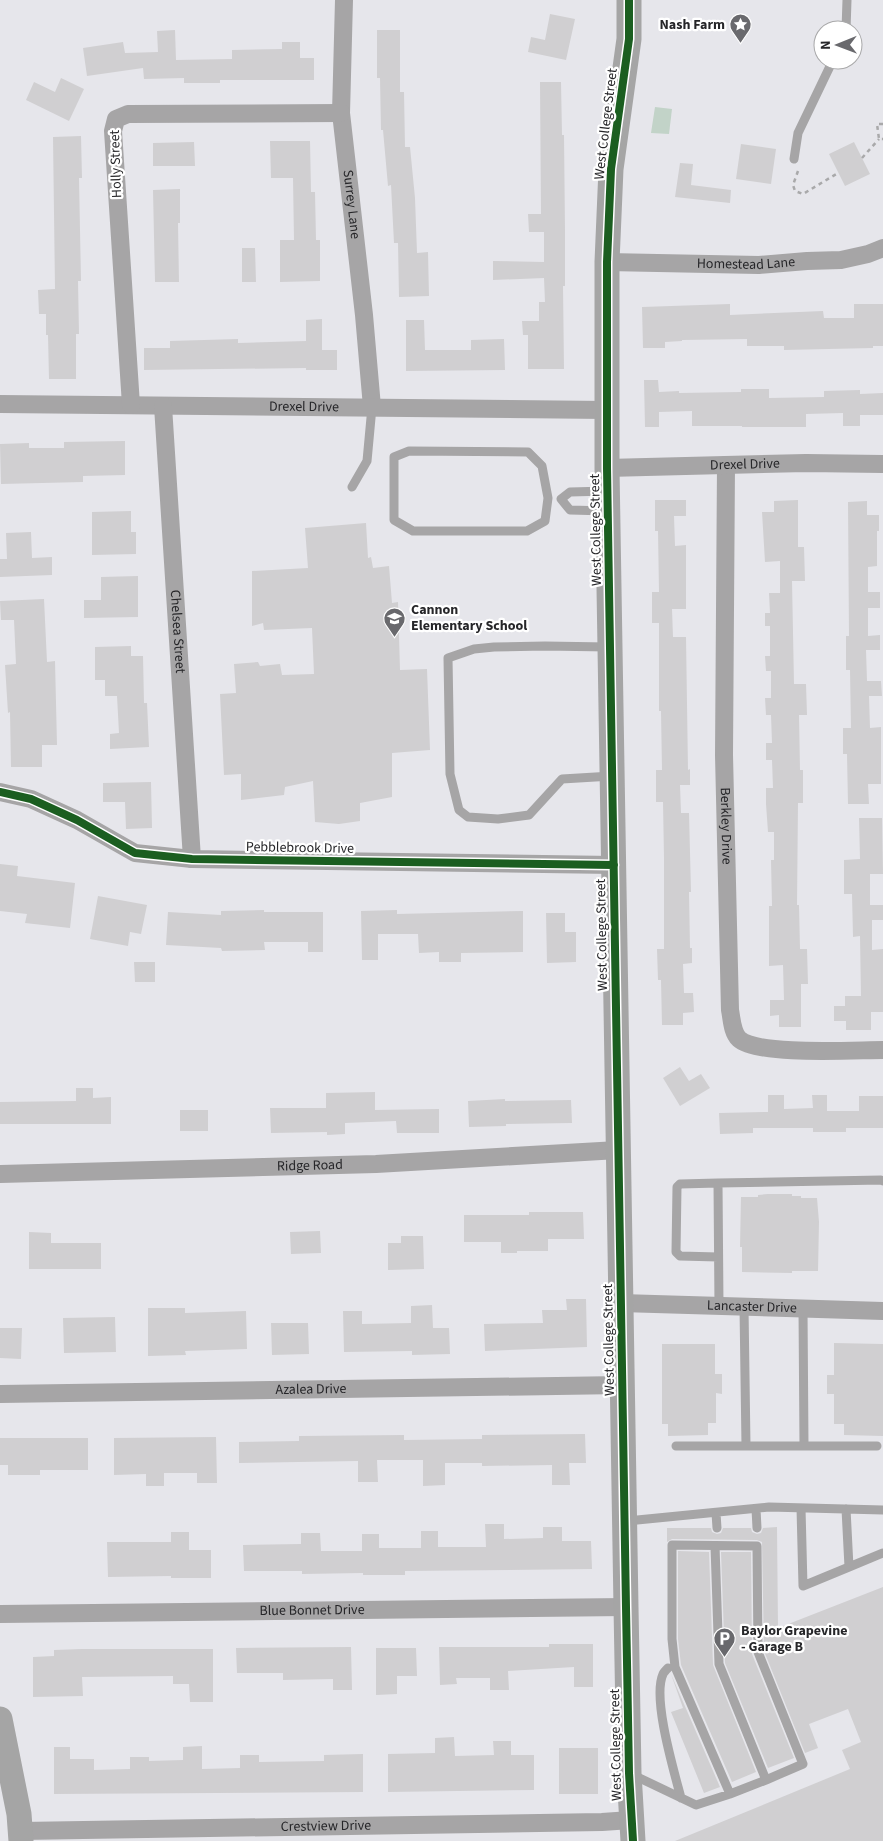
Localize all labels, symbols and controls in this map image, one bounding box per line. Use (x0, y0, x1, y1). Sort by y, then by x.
place icon: Nash Farm (729, 13, 753, 44)
place label: Nash Farm (660, 15, 725, 35)
north arrow (813, 20, 863, 70)
text: N (816, 40, 836, 50)
street label: West College Street (589, 67, 623, 181)
street label: Holly Street (105, 129, 127, 198)
street label: Surrey Lane (338, 169, 365, 240)
street label: Homestead Lane (697, 252, 796, 275)
street label: Drexel Drive (269, 397, 339, 417)
street label: Drexel Drive (710, 454, 780, 475)
street label: West College Street (585, 473, 607, 586)
street label: Chelsea Street (165, 589, 190, 674)
place label: Cannon Elementary School (411, 600, 527, 636)
school or university icon: Cannon Elementary School (383, 606, 407, 637)
street label: Berkley Drive (715, 787, 737, 865)
street label: Pebblebrook Drive (246, 837, 354, 859)
street label: West College Street (591, 878, 613, 991)
street label: Ridge Road (277, 1155, 343, 1177)
street label: West College Street (598, 1283, 620, 1396)
street label: Lancaster Drive (707, 1296, 797, 1318)
street label: Azalea Drive (275, 1379, 347, 1400)
street label: Blue Bonnet Drive (259, 1600, 365, 1621)
place label: Baylor Grapevine - Garage B (741, 1621, 847, 1657)
parking icon: Baylor Grapevine - Garage B (713, 1627, 737, 1658)
street label: West College Street (605, 1688, 627, 1801)
street label: Crestview Drive (281, 1816, 371, 1837)

